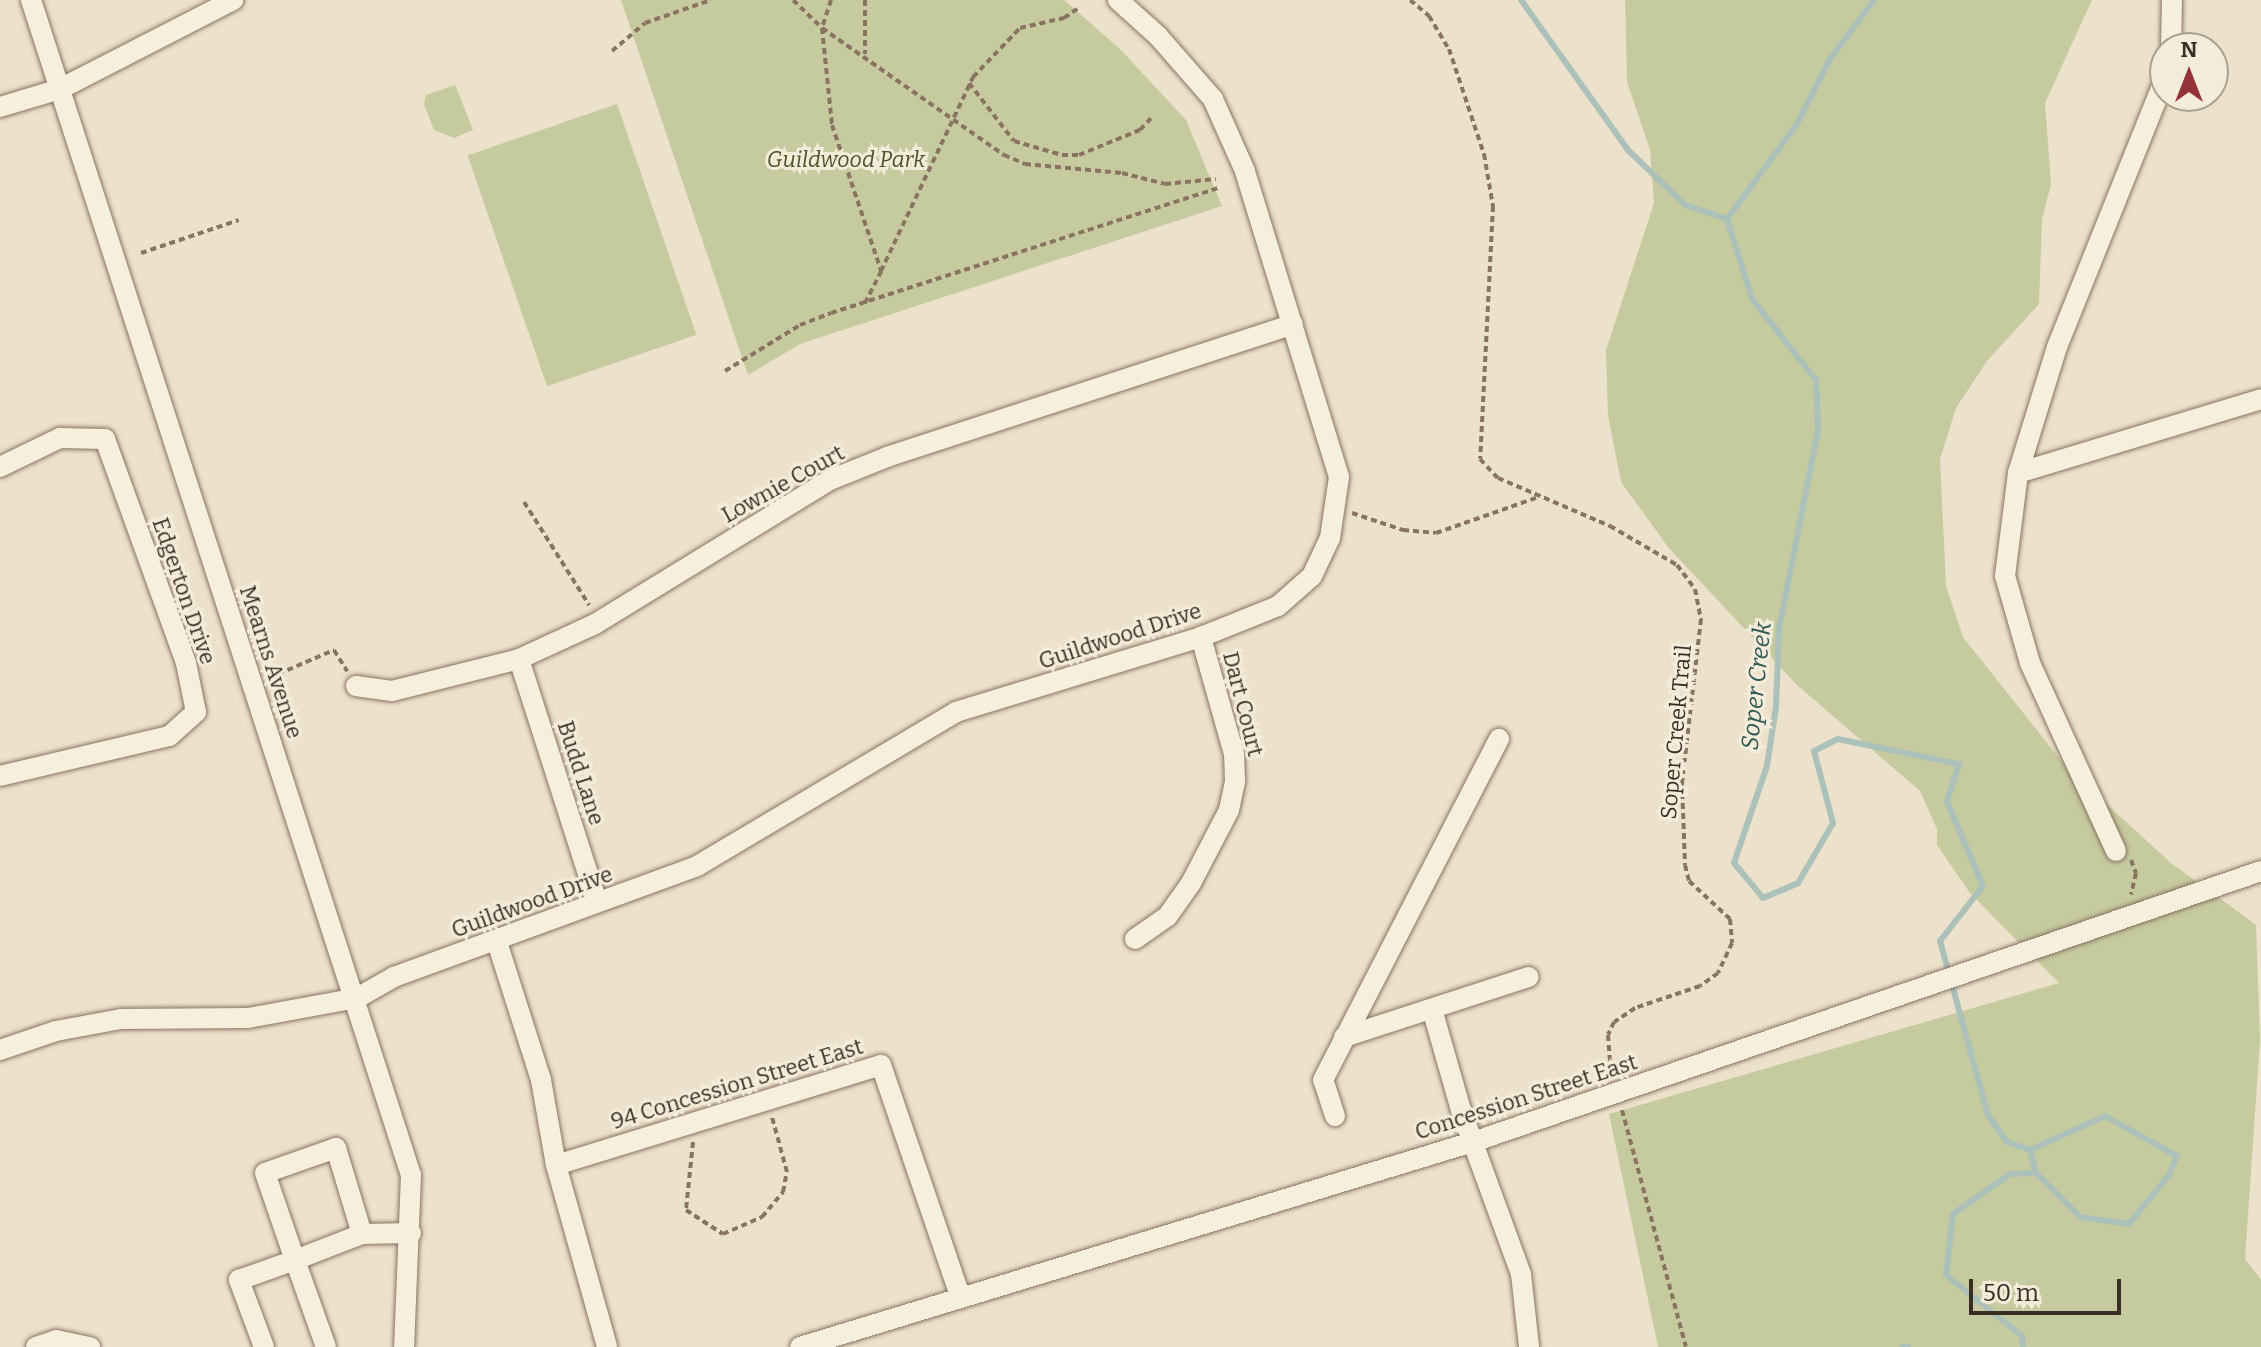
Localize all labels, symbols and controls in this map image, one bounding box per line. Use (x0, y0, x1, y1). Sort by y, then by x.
north arrow (2149, 32, 2229, 112)
text: N (2181, 36, 2197, 63)
park label: Guildwood Park (767, 147, 925, 173)
street label: Lownie Court (717, 439, 849, 529)
street label: Edgerton Drive (147, 514, 221, 668)
street label: Mearns Avenue (234, 582, 308, 742)
street label: Guildwood Drive (1035, 597, 1205, 675)
water label: Soper Creek (1736, 621, 1778, 751)
street label: Soper Creek Trail (1655, 644, 1697, 820)
street label: Dart Court (1217, 649, 1269, 759)
street label: Budd Lane (552, 718, 610, 828)
street label: Guildwood Drive (448, 861, 616, 943)
street label: 94 Concession Street East (608, 1033, 866, 1135)
street label: Concession Street East (1412, 1049, 1640, 1145)
scale bar (1973, 1263, 2125, 1313)
text: 50 m (1983, 1279, 2039, 1307)

